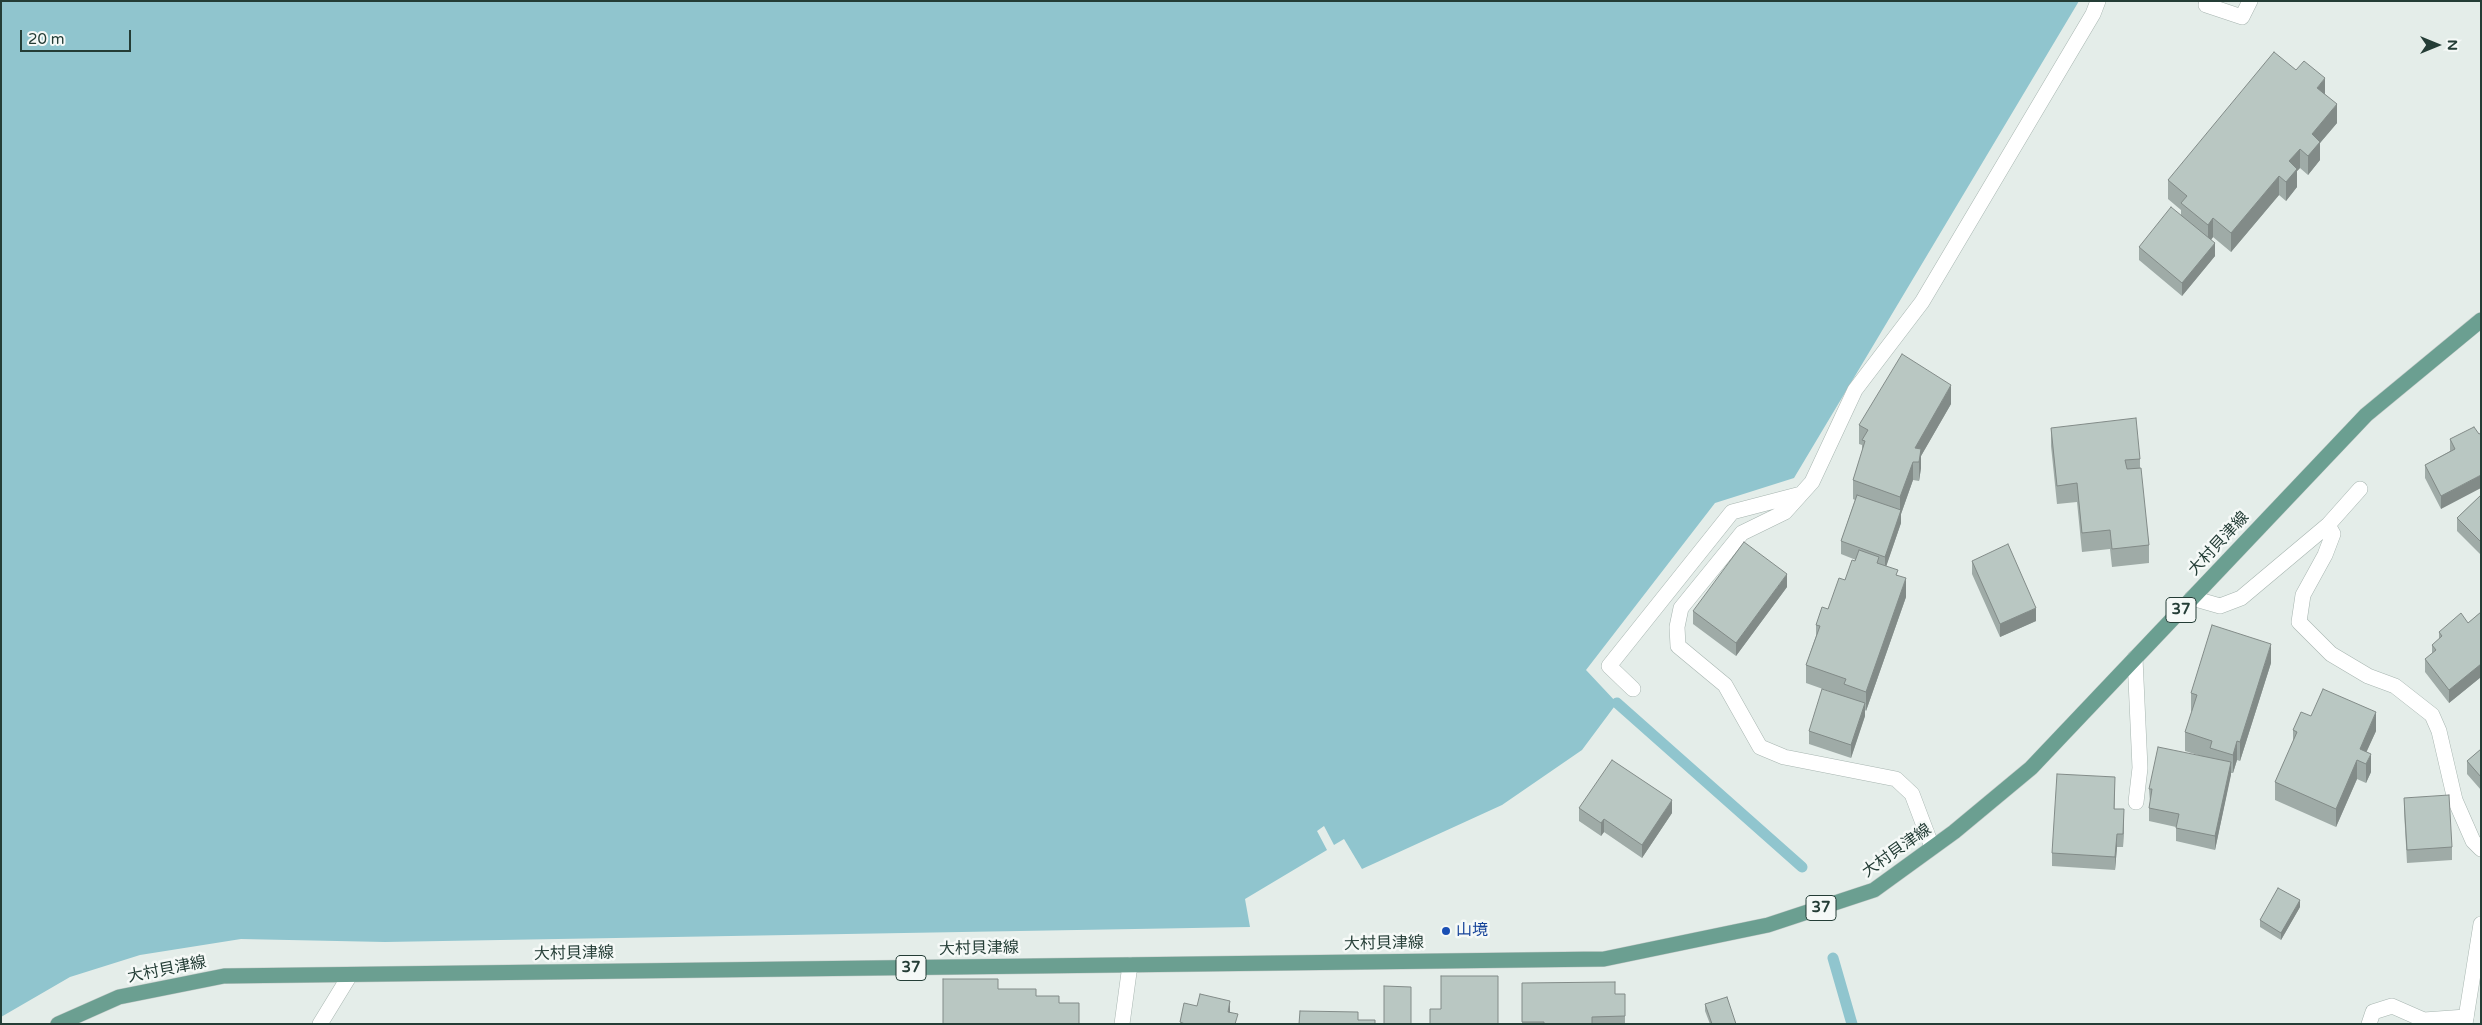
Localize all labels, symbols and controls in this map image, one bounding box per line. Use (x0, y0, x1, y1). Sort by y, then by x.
scale bar (22, 20, 134, 52)
north arrow (2412, 20, 2462, 70)
text: 20 m (28, 30, 65, 48)
text: N (2444, 39, 2461, 51)
street label: 大村貝津線 (2185, 508, 2253, 580)
road number: 37 (2166, 598, 2196, 622)
street label: 大村貝津線 (1859, 820, 1935, 882)
road number: 37 (1806, 896, 1836, 920)
place label: 山境 (1456, 921, 1488, 941)
marker: 山境 (1440, 925, 1452, 937)
street label: 大村貝津線 (1344, 934, 1424, 954)
street label: 大村貝津線 (939, 939, 1019, 959)
street label: 大村貝津線 (534, 944, 614, 964)
street label: 大村貝津線 (126, 953, 208, 987)
road number: 37 (896, 956, 926, 980)

